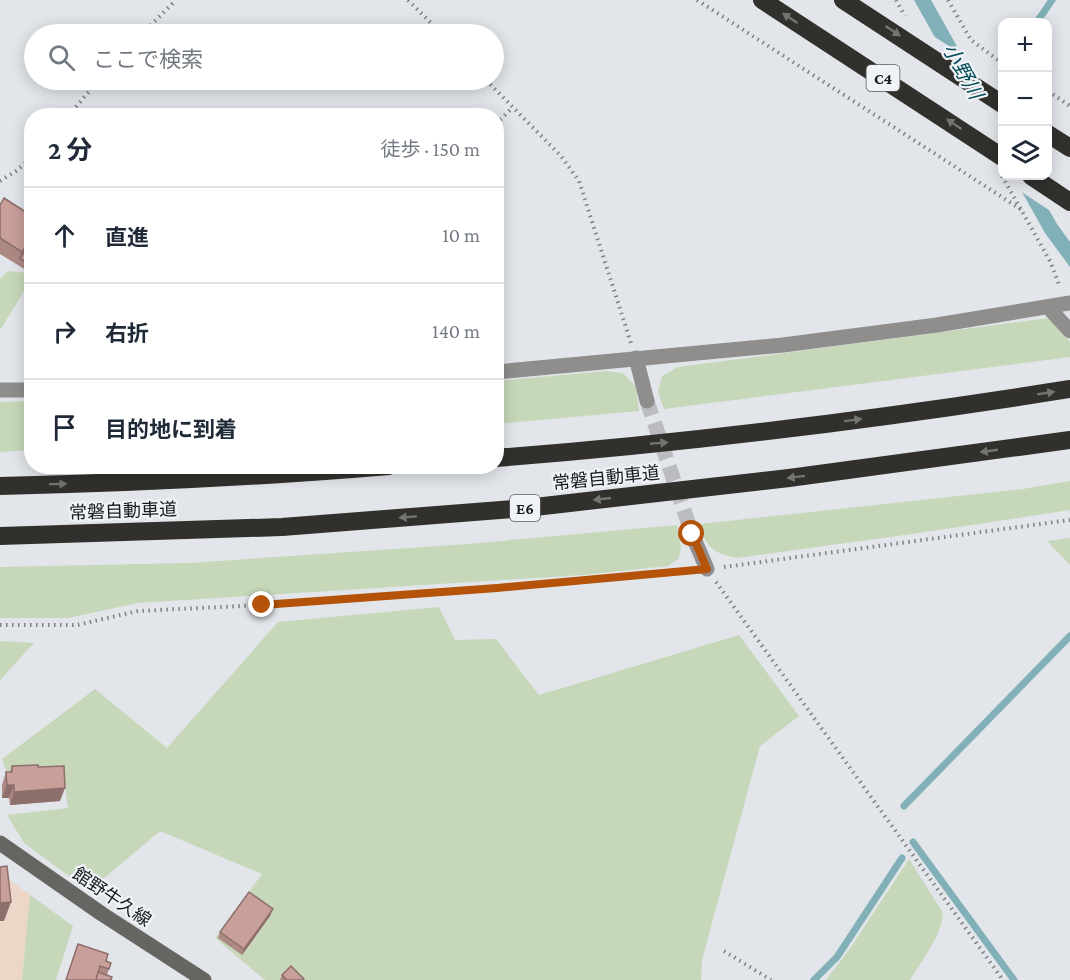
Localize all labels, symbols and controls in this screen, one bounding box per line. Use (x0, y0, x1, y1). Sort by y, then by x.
one-way arrow (782, 13, 798, 24)
map controls (998, 18, 1052, 180)
button: + (998, 18, 1052, 72)
search box (24, 24, 504, 90)
one-way arrow (884, 25, 900, 37)
water label: 小野川 (939, 39, 988, 104)
icon: search (45, 41, 78, 74)
text: ここで検索 (93, 47, 203, 72)
road number: C4 (866, 65, 900, 91)
button: − (998, 72, 1052, 126)
one-way arrow (946, 119, 962, 130)
button: layers (998, 126, 1052, 180)
text: 2 分 (48, 136, 92, 165)
text: 徒歩 · 150 m (380, 138, 480, 160)
icon: ahead (48, 219, 81, 252)
text: 10 m (442, 224, 480, 246)
text: 直進 (105, 225, 149, 250)
icon: right (48, 315, 81, 348)
text: 140 m (432, 320, 480, 342)
text: 右折 (105, 321, 149, 346)
one-way arrow (1037, 388, 1056, 397)
icon: arrive (48, 411, 81, 444)
one-way arrow (843, 415, 862, 425)
text: 目的地に到着 (105, 417, 237, 442)
one-way arrow (650, 438, 669, 448)
one-way arrow (979, 447, 998, 456)
street label: 常磐自動車道 (551, 462, 661, 494)
one-way arrow (786, 473, 805, 482)
one-way arrow (49, 480, 68, 489)
one-way arrow (592, 494, 611, 504)
road number: E6 (510, 495, 540, 521)
street label: 常磐自動車道 (69, 499, 177, 523)
one-way arrow (398, 512, 417, 522)
route start (678, 520, 704, 546)
route end (248, 591, 274, 617)
street label: 館野牛久線 (69, 864, 155, 930)

